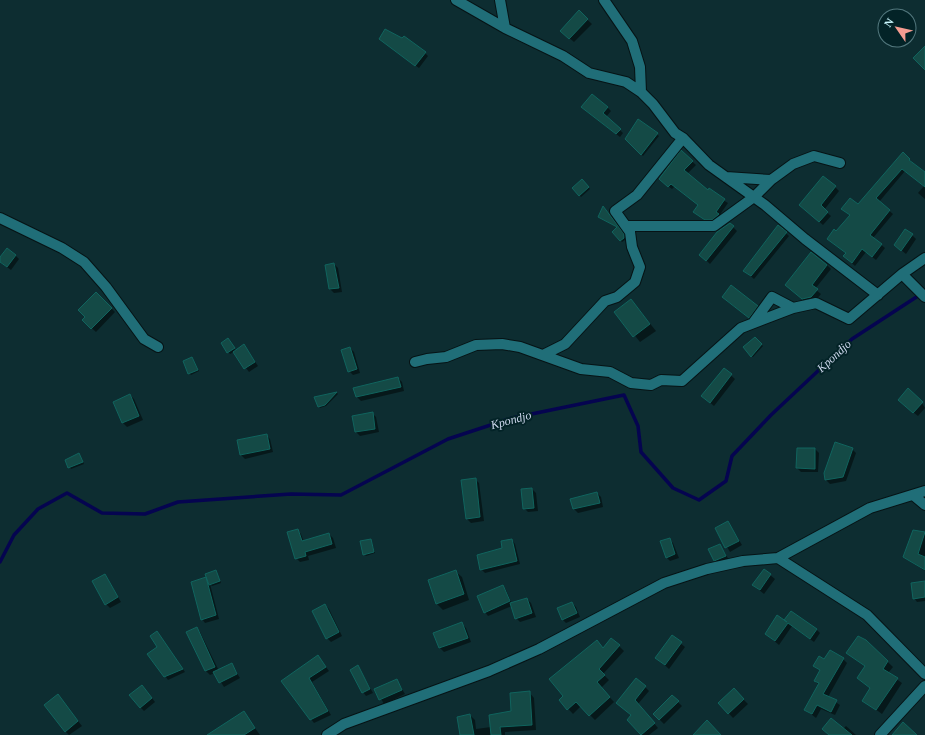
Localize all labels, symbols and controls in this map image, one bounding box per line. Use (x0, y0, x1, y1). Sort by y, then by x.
north arrow (877, 8, 917, 48)
text: N (882, 16, 896, 29)
water label: Kpondjo (813, 337, 854, 376)
water label: Kpondjo (488, 408, 533, 432)

